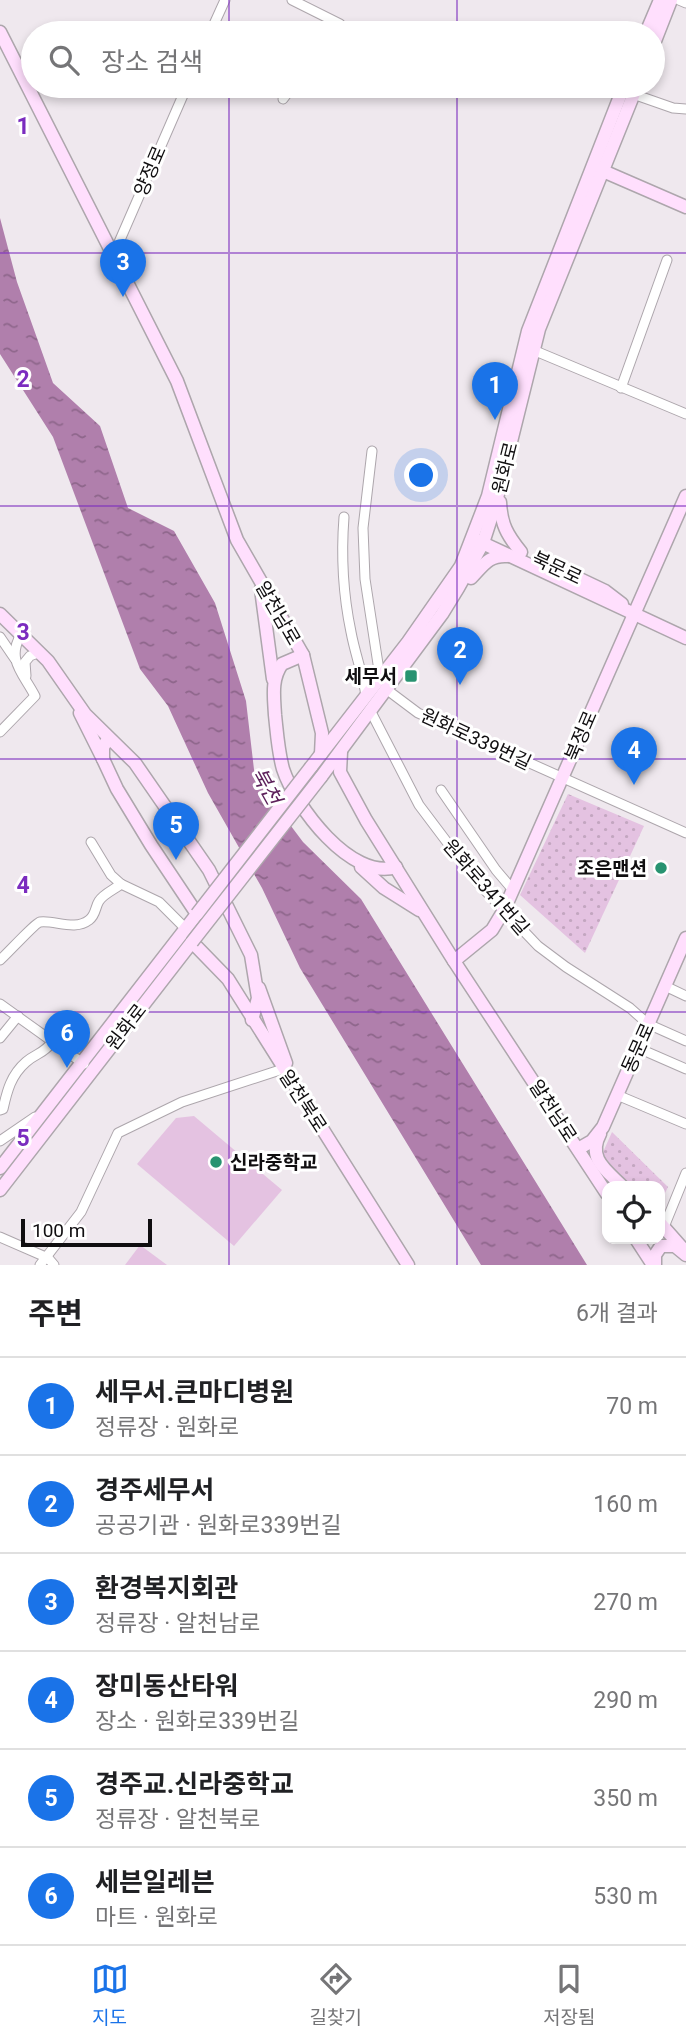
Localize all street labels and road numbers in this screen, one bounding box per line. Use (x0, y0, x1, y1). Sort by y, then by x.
street label: 양정로 (129, 142, 171, 200)
street label: 원화로 (487, 440, 523, 496)
street label: 북문로 (528, 546, 586, 590)
street label: 알천남로 (251, 577, 305, 649)
street label: 원화로339번길 (417, 703, 535, 775)
street label: 북정로 (560, 707, 602, 765)
street label: 원화로341번길 (438, 834, 534, 940)
street label: 원화로 (101, 999, 151, 1055)
street label: 동문로 (617, 1019, 659, 1077)
street label: 알천북로 (274, 1065, 332, 1137)
street label: 알천남로 (524, 1075, 582, 1147)

